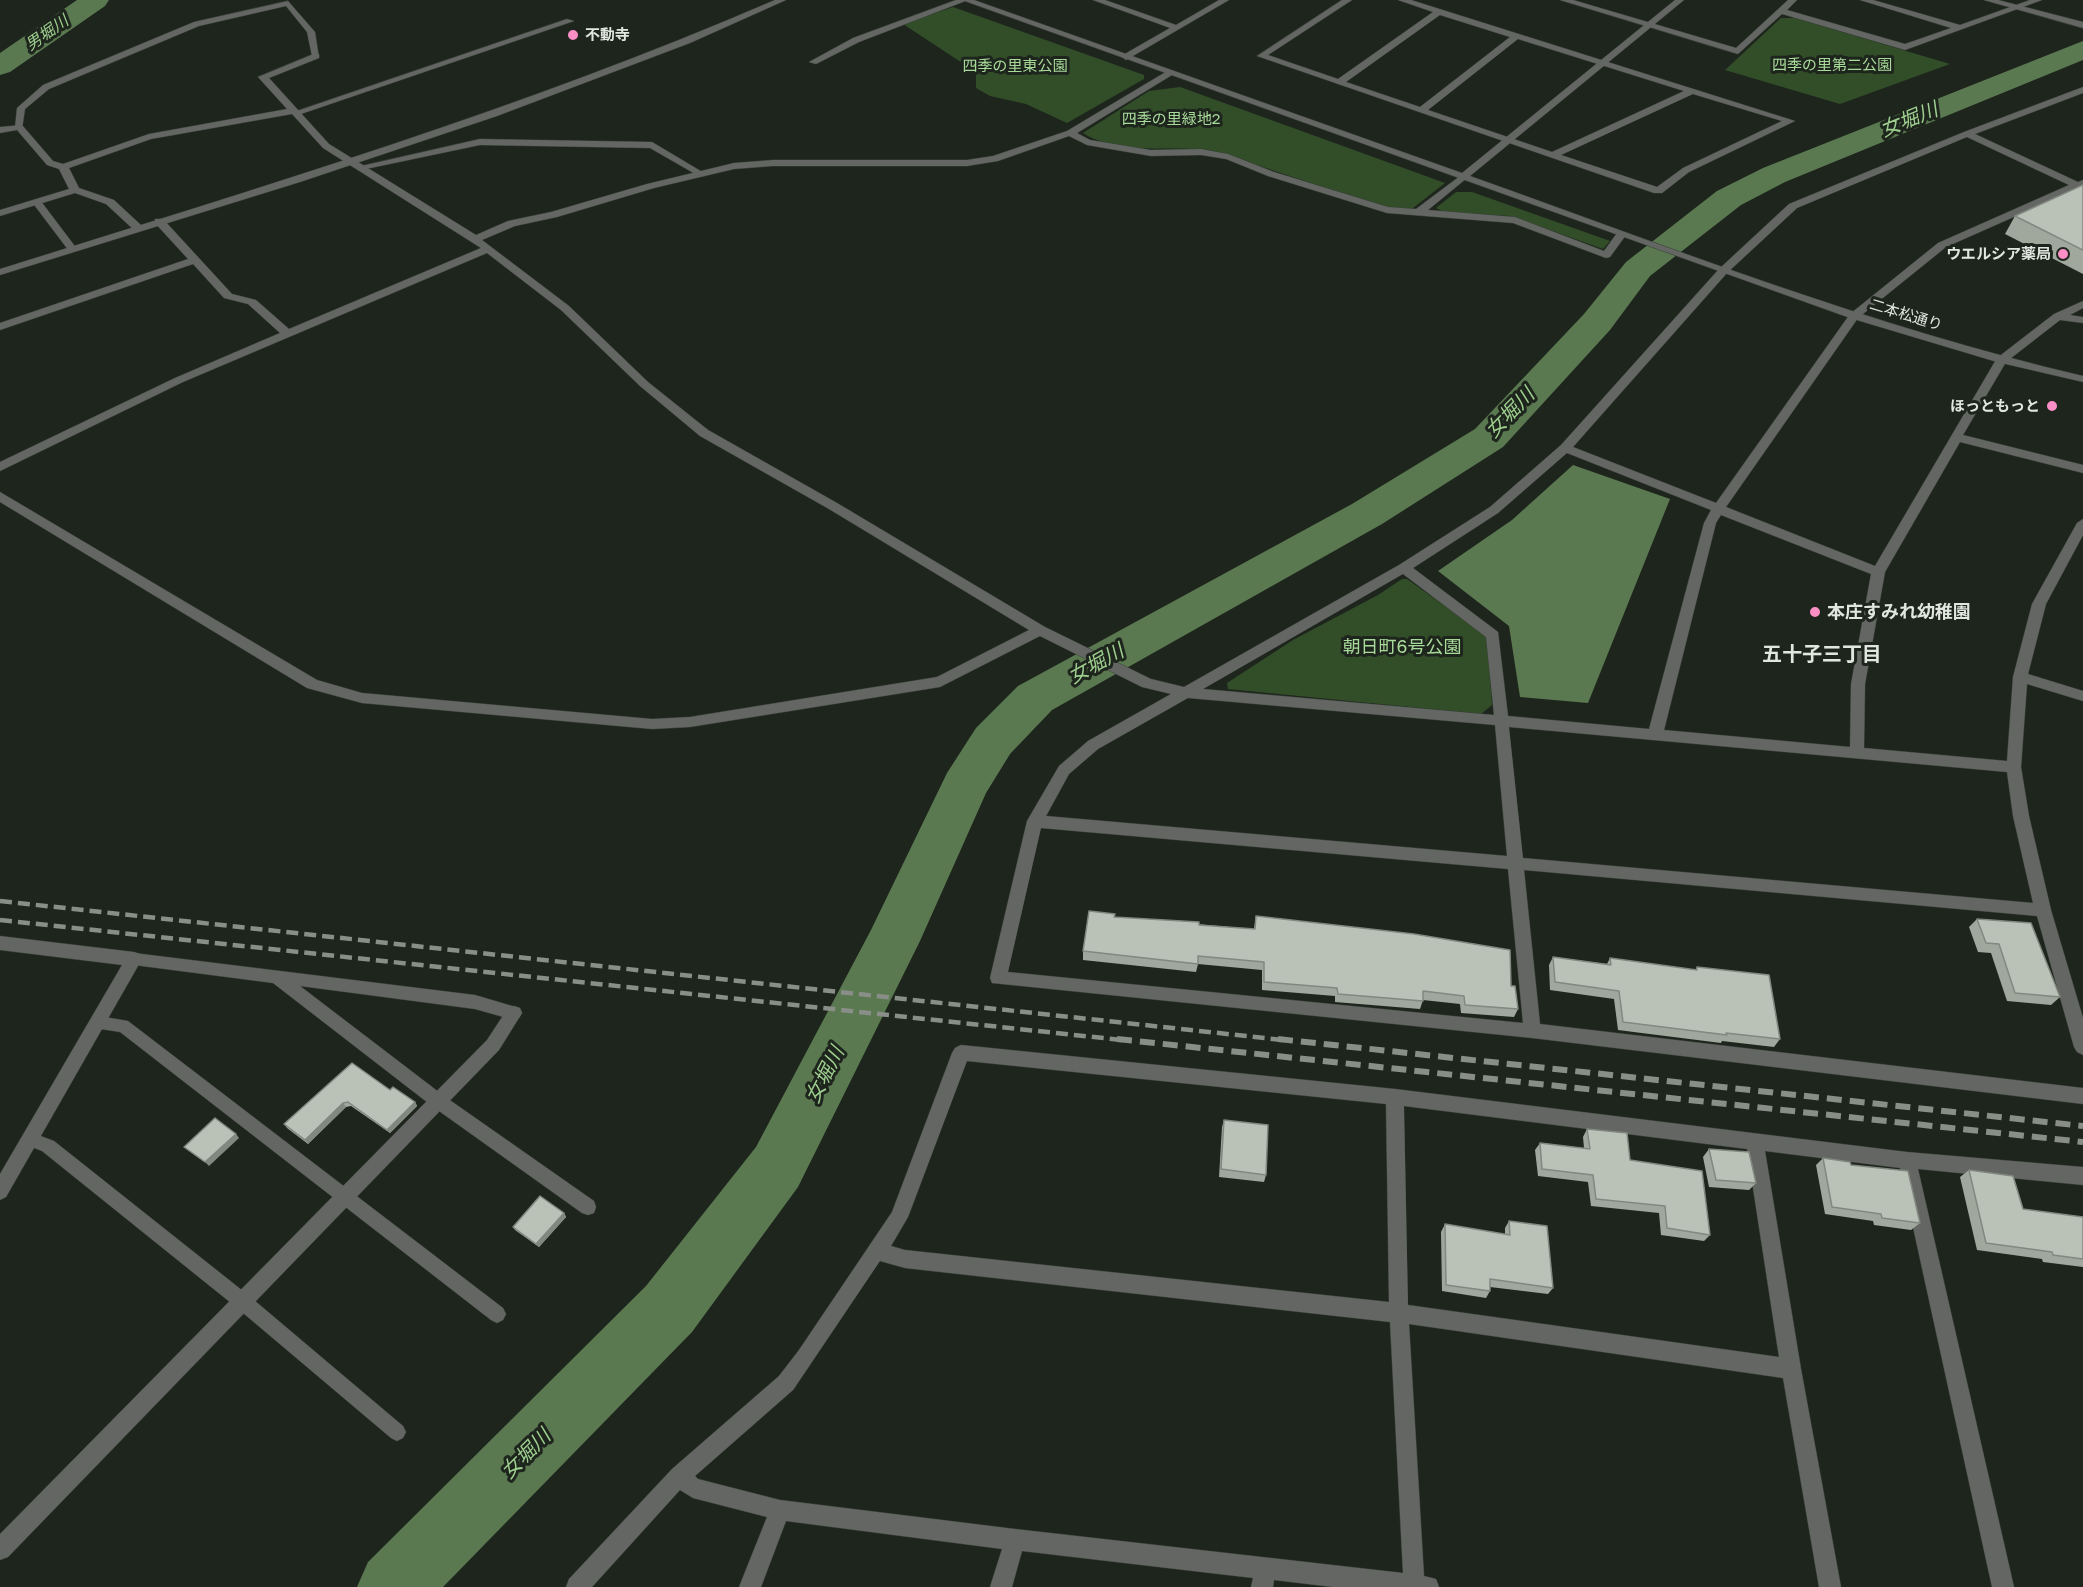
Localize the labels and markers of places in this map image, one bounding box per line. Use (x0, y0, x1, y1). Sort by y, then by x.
place label: 不動寺 (585, 26, 630, 44)
marker: 不動寺 (566, 28, 580, 42)
place label: ウエルシア薬局 (1946, 245, 2051, 263)
marker: ウエルシア薬局 (2056, 247, 2070, 261)
place label: ほっともっと (1950, 397, 2040, 415)
marker: ほっともっと (2045, 399, 2059, 413)
place label: 本庄すみれ幼稚園 (1827, 601, 1971, 623)
marker: 本庄すみれ幼稚園 (1808, 605, 1822, 619)

